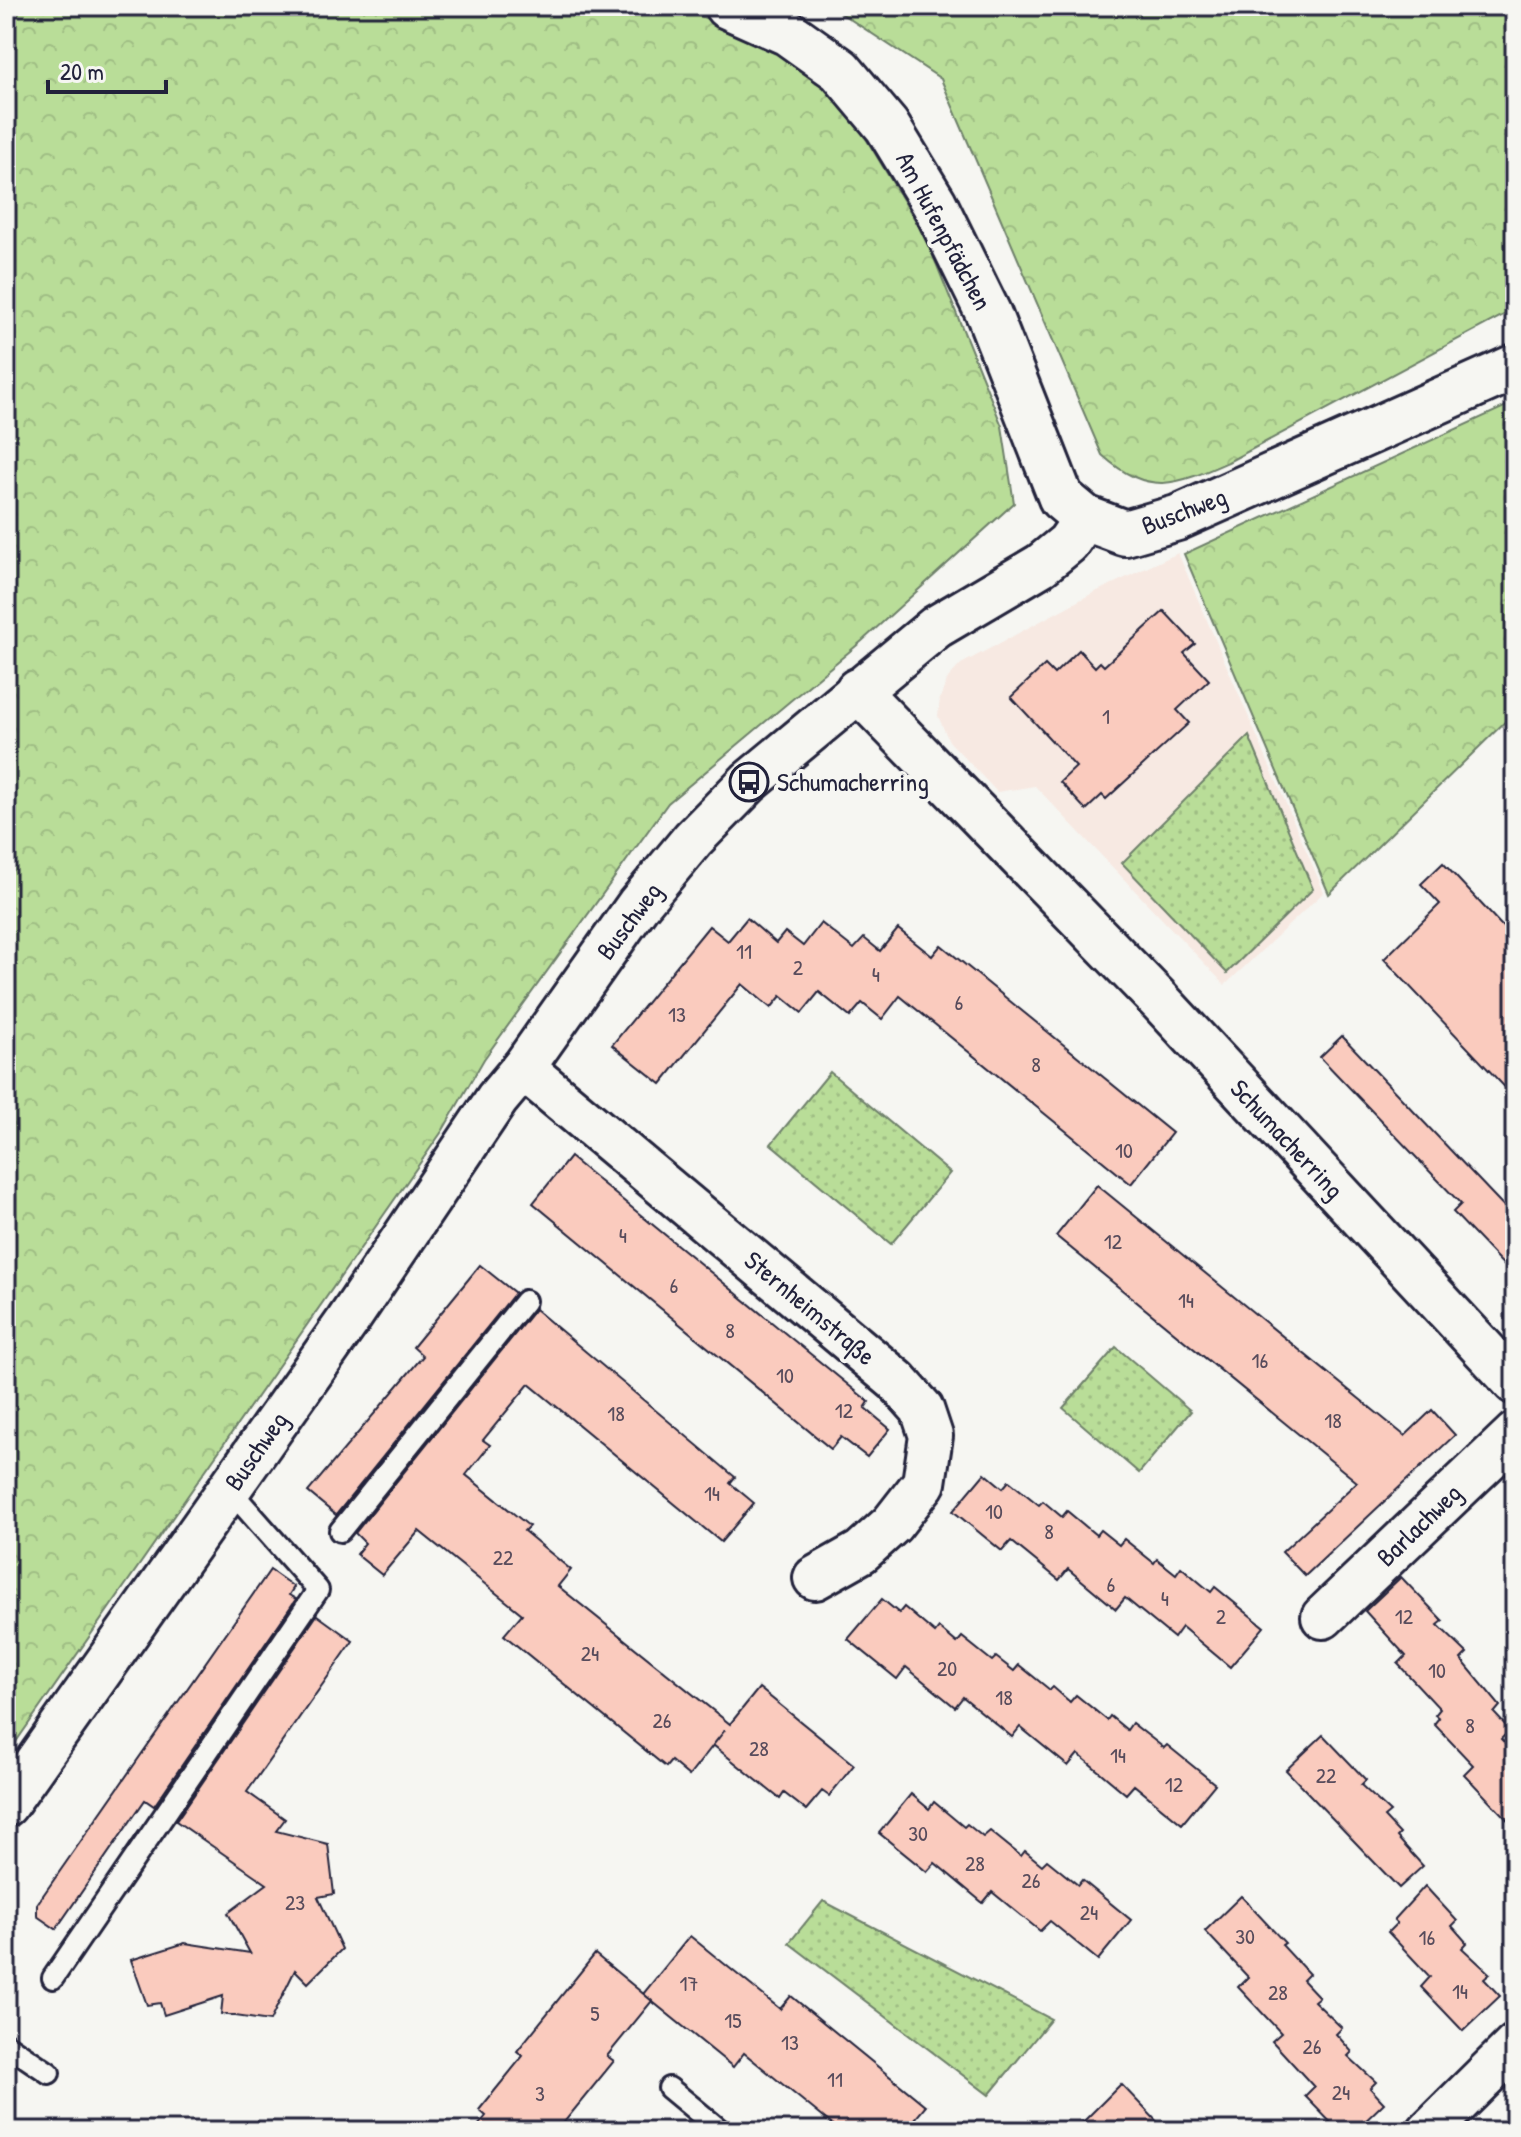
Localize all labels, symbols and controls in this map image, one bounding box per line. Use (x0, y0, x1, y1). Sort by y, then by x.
scale bar (48, 44, 166, 94)
text: 20 m (60, 55, 104, 87)
street label: Am Hufenpfädchen (888, 146, 1001, 316)
street label: Buschweg (1136, 478, 1231, 543)
house number: 1 (1102, 701, 1110, 731)
bus stop icon: Schumacherring (728, 761, 770, 803)
place label: Schumacherring (777, 764, 929, 799)
street label: Buschweg (588, 875, 669, 967)
house number: 11 (736, 936, 752, 966)
house number: 2 (793, 952, 804, 982)
house number: 4 (872, 959, 880, 989)
house number: 6 (955, 987, 964, 1017)
house number: 13 (668, 999, 686, 1029)
house number: 8 (1031, 1049, 1041, 1079)
street label: Schumacherring (1223, 1071, 1352, 1206)
house number: 10 (1115, 1135, 1133, 1165)
house number: 4 (619, 1220, 627, 1250)
house number: 12 (1104, 1226, 1123, 1256)
street label: Sternheimstraße (737, 1242, 883, 1373)
house number: 6 (670, 1270, 679, 1300)
house number: 14 (1178, 1285, 1194, 1315)
house number: 8 (725, 1315, 735, 1345)
house number: 16 (1252, 1345, 1269, 1375)
house number: 10 (776, 1360, 794, 1390)
house number: 12 (835, 1395, 854, 1425)
house number: 18 (607, 1398, 625, 1428)
street label: Buschweg (216, 1404, 295, 1497)
house number: 18 (1324, 1405, 1342, 1435)
street label: Barlachweg (1369, 1475, 1469, 1574)
house number: 14 (704, 1478, 720, 1508)
house number: 10 (985, 1496, 1003, 1526)
house number: 8 (1044, 1516, 1054, 1546)
house number: 22 (493, 1542, 514, 1572)
house number: 6 (1107, 1569, 1116, 1599)
house number: 4 (1161, 1583, 1169, 1613)
house number: 2 (1216, 1601, 1227, 1631)
house number: 12 (1395, 1601, 1414, 1631)
house number: 24 (581, 1638, 599, 1668)
house number: 20 (937, 1653, 957, 1683)
house number: 10 (1428, 1655, 1446, 1685)
house number: 18 (995, 1682, 1013, 1712)
house number: 26 (652, 1705, 672, 1735)
house number: 8 (1465, 1710, 1475, 1740)
house number: 28 (749, 1733, 769, 1763)
house number: 14 (1110, 1740, 1126, 1770)
house number: 22 (1316, 1760, 1337, 1790)
house number: 12 (1165, 1769, 1184, 1799)
house number: 30 (908, 1818, 928, 1848)
house number: 28 (965, 1848, 985, 1878)
house number: 26 (1021, 1865, 1041, 1895)
house number: 23 (285, 1887, 305, 1917)
house number: 24 (1080, 1897, 1098, 1927)
house number: 30 (1235, 1921, 1255, 1951)
house number: 16 (1419, 1922, 1436, 1952)
house number: 17 (680, 1968, 698, 1998)
house number: 14 (1452, 1976, 1468, 2006)
house number: 28 (1268, 1977, 1288, 2007)
house number: 5 (590, 1998, 600, 2028)
house number: 15 (724, 2005, 742, 2035)
house number: 13 (781, 2027, 799, 2057)
house number: 26 (1302, 2031, 1322, 2061)
house number: 11 (827, 2064, 843, 2094)
house number: 24 (1332, 2077, 1350, 2107)
house number: 3 (535, 2078, 545, 2108)

